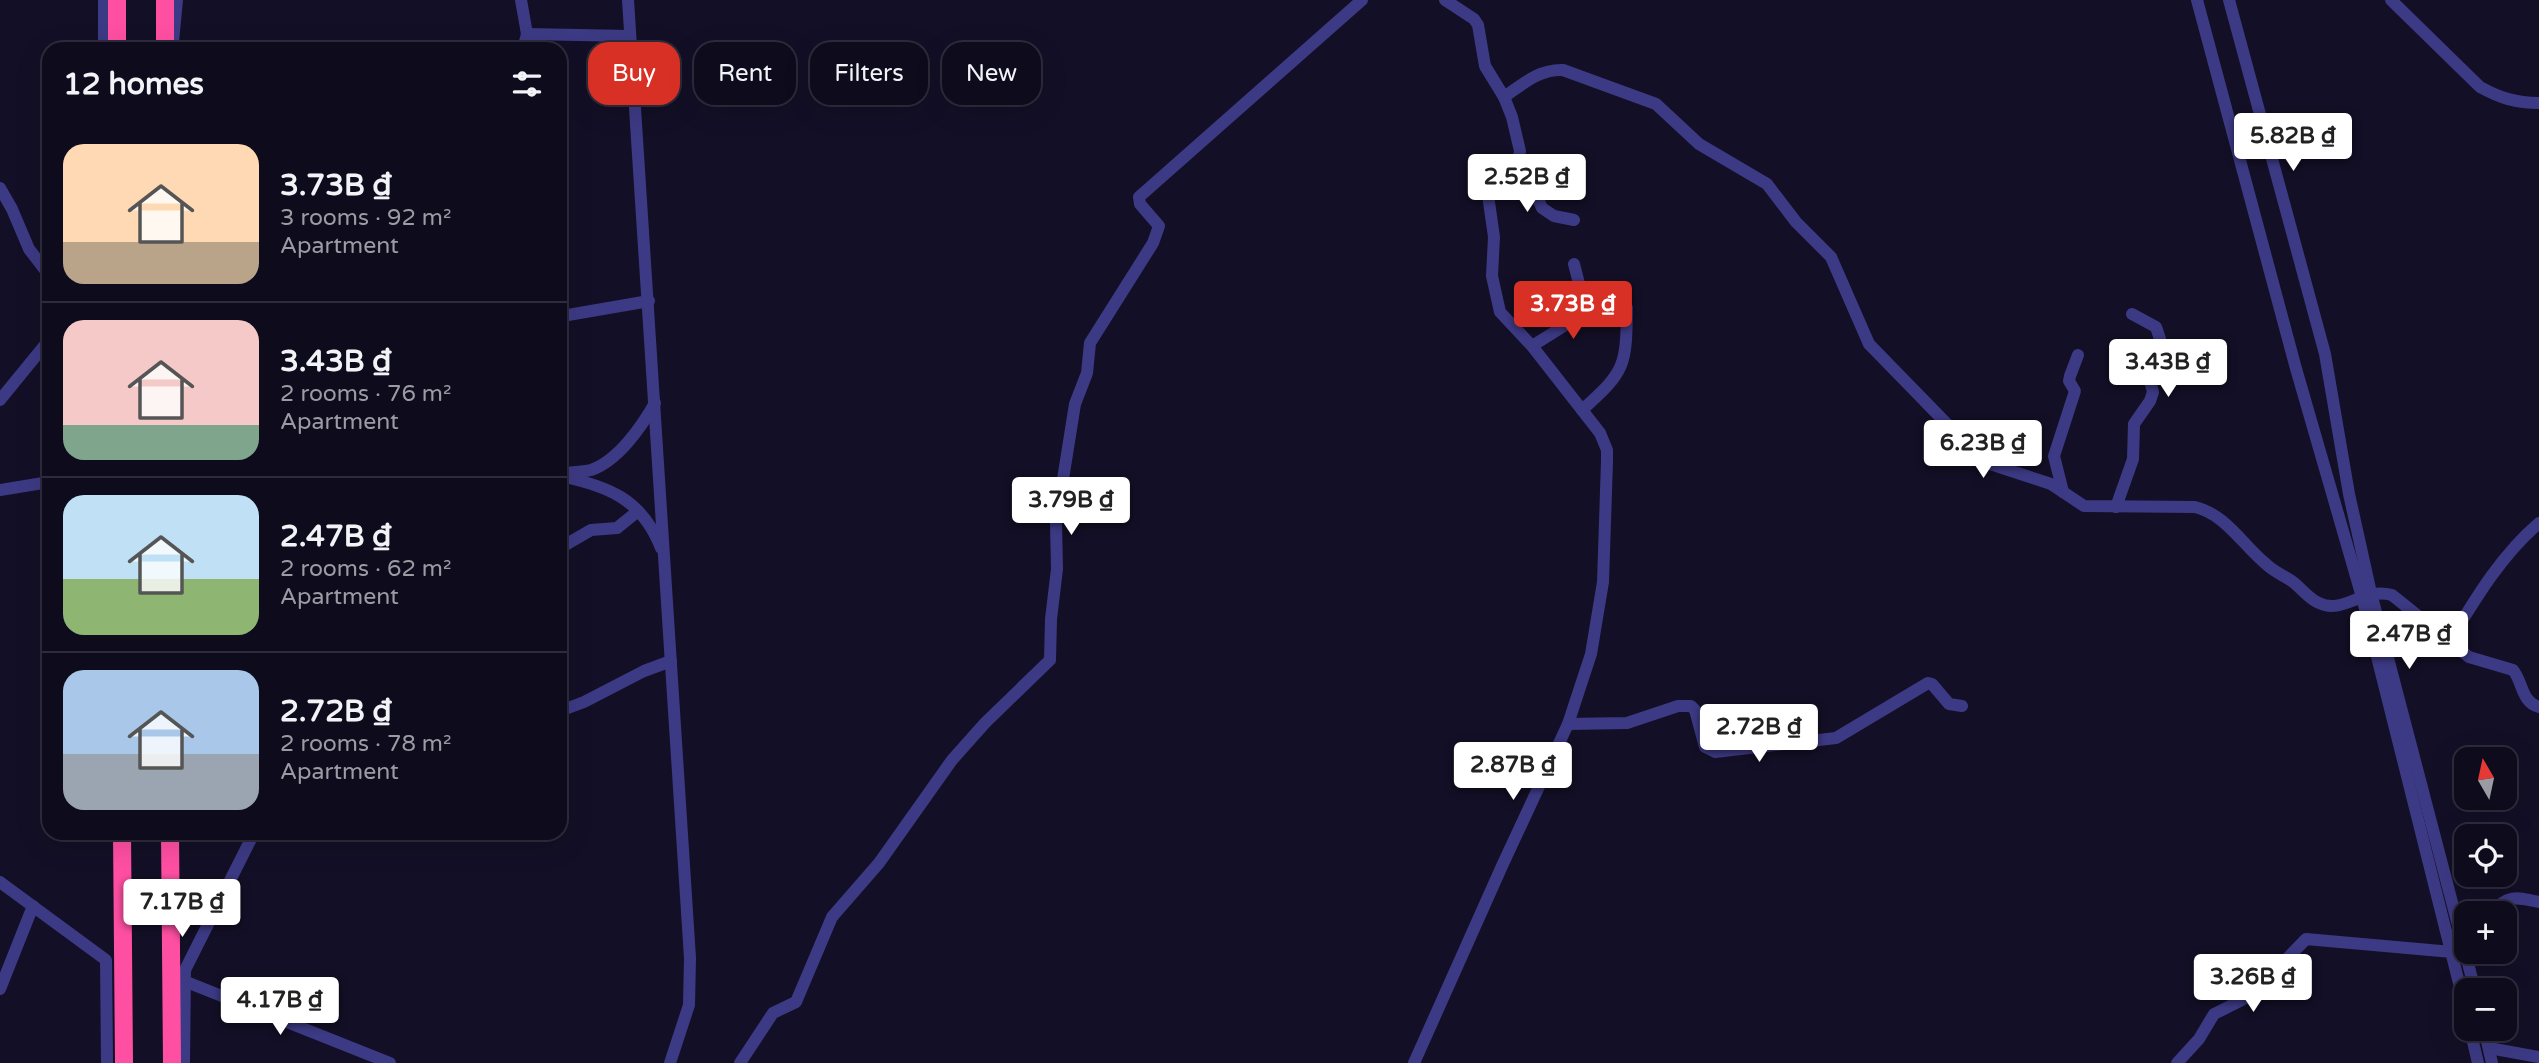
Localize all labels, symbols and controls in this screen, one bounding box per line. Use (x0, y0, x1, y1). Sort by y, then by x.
chip: Buy (588, 42, 680, 105)
chip: Rent (694, 42, 796, 105)
chip: Filters (810, 42, 928, 105)
chip: New (942, 42, 1041, 105)
icon: filters (508, 65, 546, 103)
text: 12 homes (63, 66, 204, 103)
pin: 5.82B ₫ (2228, 114, 2358, 173)
text: 5.82B ₫ (2250, 122, 2336, 150)
pin: 2.52B ₫ (1462, 154, 1592, 214)
text: 2.52B ₫ (1484, 163, 1570, 191)
text: 3.73B ₫ (280, 167, 392, 204)
icon: home (119, 172, 203, 256)
text: 3 rooms · 92 m² (280, 204, 451, 232)
text: Apartment (280, 232, 399, 260)
pin: 3.73B ₫ (1508, 282, 1638, 341)
text: 3.73B ₫ (1530, 290, 1616, 318)
pin: 3.43B ₫ (2103, 340, 2233, 399)
text: 3.43B ₫ (280, 343, 392, 380)
icon: home (119, 348, 203, 432)
text: 3.43B ₫ (2125, 348, 2211, 376)
text: 2 rooms · 76 m² (280, 380, 451, 408)
text: Apartment (280, 408, 399, 436)
pin: 6.23B ₫ (1918, 420, 2048, 480)
text: 6.23B ₫ (1940, 429, 2026, 457)
pin: 3.79B ₫ (1006, 477, 1136, 537)
text: 3.79B ₫ (1028, 486, 1114, 514)
text: 2.47B ₫ (280, 518, 392, 555)
icon: home (119, 523, 203, 607)
text: 2 rooms · 62 m² (280, 555, 451, 583)
text: Apartment (280, 583, 399, 611)
pin: 2.47B ₫ (2344, 612, 2474, 671)
text: 2.47B ₫ (2366, 620, 2452, 648)
text: 2.72B ₫ (280, 693, 392, 730)
icon: home (119, 698, 203, 782)
pin: 2.72B ₫ (1694, 704, 1824, 764)
text: 2.72B ₫ (1716, 713, 1802, 741)
text: 2 rooms · 78 m² (280, 730, 451, 758)
pin: 2.87B ₫ (1448, 742, 1578, 802)
north arrow (2454, 747, 2516, 810)
map controls (2454, 747, 2517, 1041)
text: 2.87B ₫ (1470, 751, 1556, 779)
text: Apartment (280, 758, 399, 786)
button: locate (2454, 824, 2517, 887)
pin: 7.17B ₫ (117, 880, 247, 939)
text: 7.17B ₫ (139, 888, 225, 916)
button: + (2454, 901, 2517, 964)
pin: 3.26B ₫ (2188, 954, 2318, 1014)
text: 3.26B ₫ (2210, 963, 2296, 991)
pin: 4.17B ₫ (215, 978, 345, 1037)
button: − (2454, 978, 2517, 1041)
text: 4.17B ₫ (237, 986, 323, 1014)

